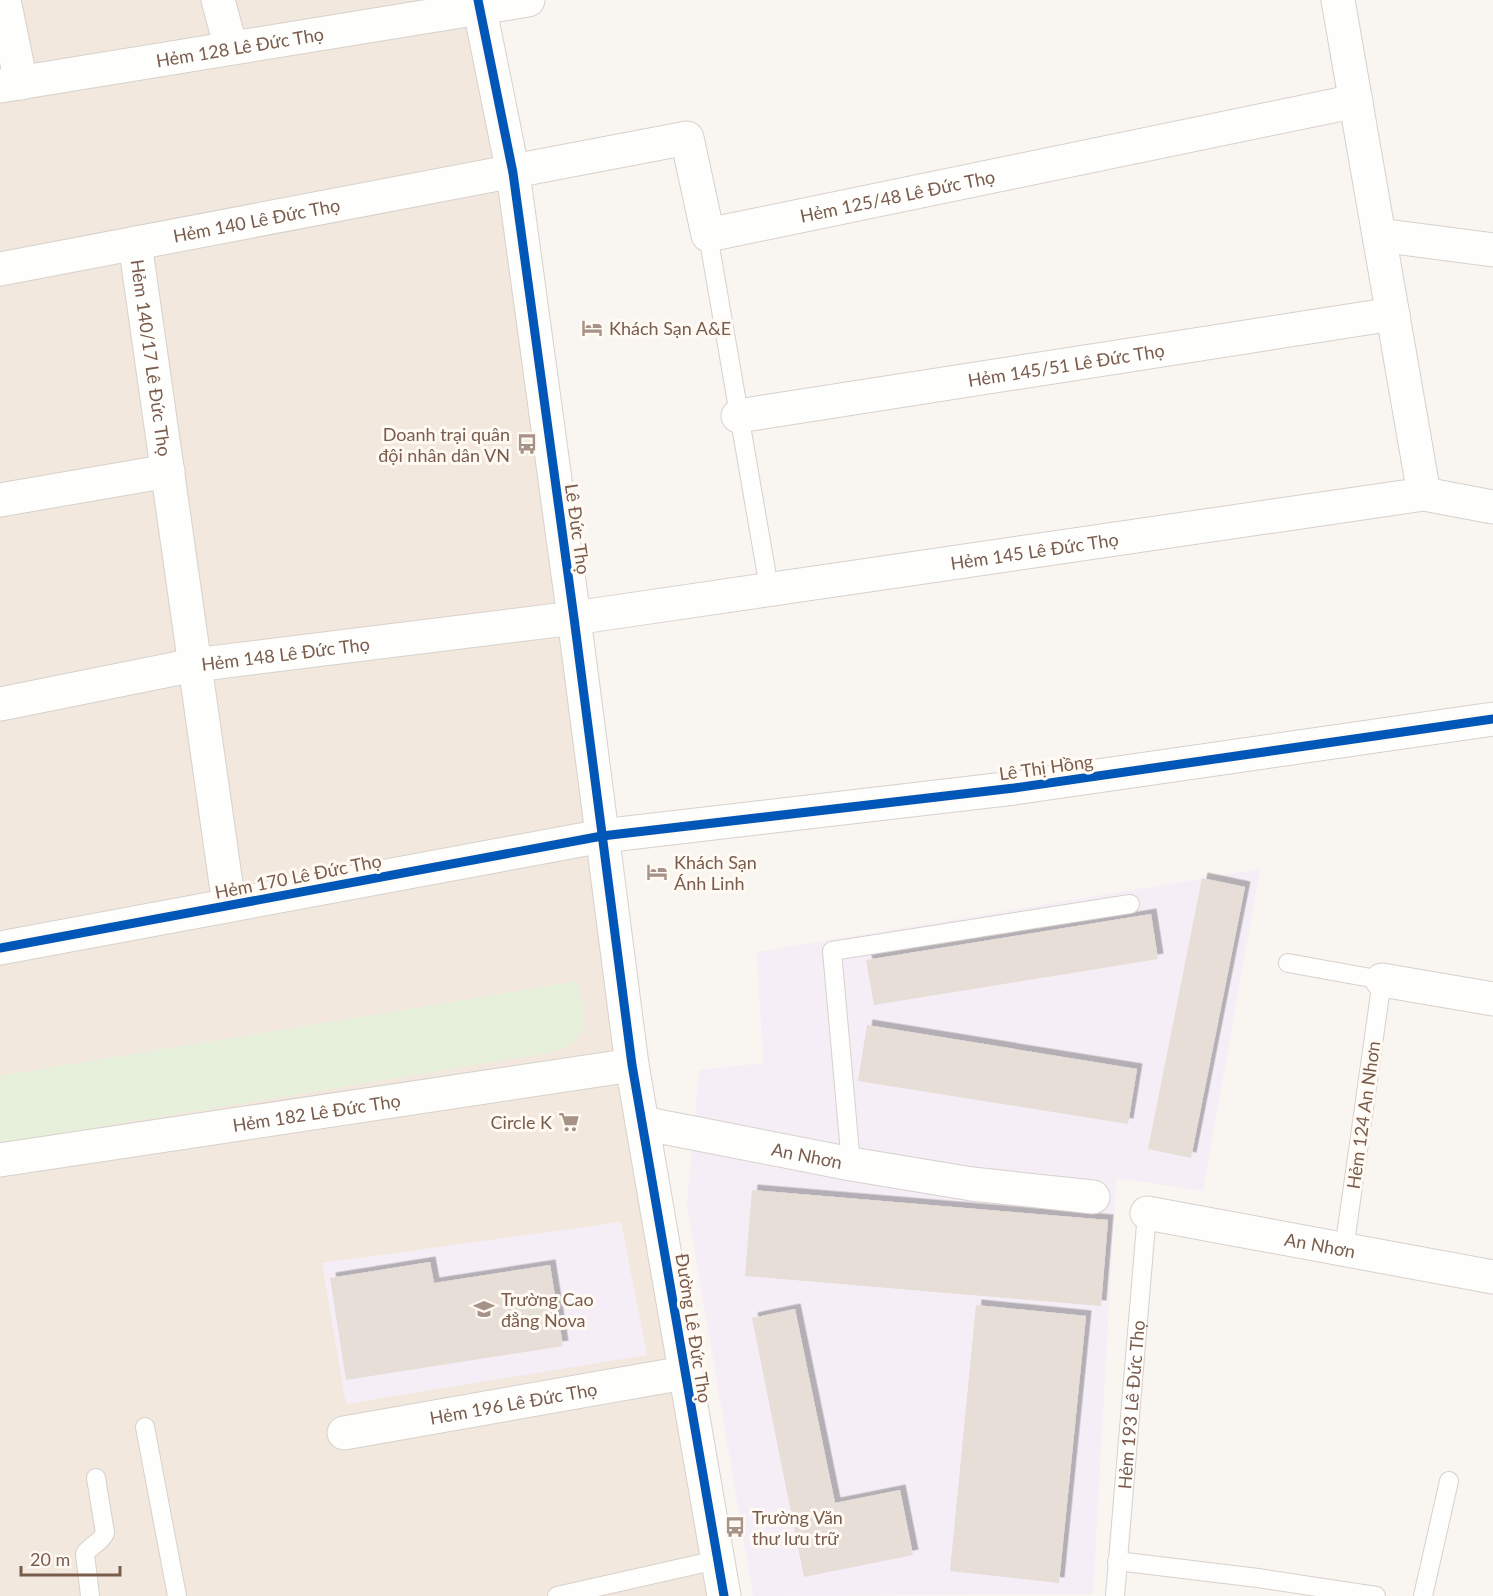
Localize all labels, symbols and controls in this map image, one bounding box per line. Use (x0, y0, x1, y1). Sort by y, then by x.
street label: Hẻm 128 Lê Đức Thọ (154, 22, 325, 71)
street label: Hẻm 125/48 Lê Đức Thọ (798, 165, 997, 227)
street label: Hẻm 140 Lê Đức Thọ (171, 193, 342, 247)
street label: Hẻm 140/17 Lê Đức Thọ (126, 258, 176, 458)
hotel icon: Khách Sạn A&E (580, 316, 604, 340)
place label: Khách Sạn A&E (609, 317, 731, 339)
street label: Hẻm 145/51 Lê Đức Thọ (966, 339, 1166, 391)
place label: Doanh trại quân đội nhân dân VN (378, 423, 510, 466)
bus stop icon: Doanh trại quân đội nhân dân VN (515, 432, 539, 456)
street label: Lê Đức Thọ (561, 482, 595, 576)
street label: Hẻm 145 Lê Đức Thọ (949, 528, 1120, 574)
street label: Hẻm 148 Lê Đức Thọ (200, 632, 371, 675)
street label: Lê Thị Hồng (998, 750, 1094, 784)
street label: Hẻm 170 Lê Đức Thọ (213, 849, 383, 903)
place label: Khách Sạn Ánh Linh (674, 851, 757, 894)
hotel icon: Khách Sạn Ánh Linh (645, 860, 669, 884)
street label: Hẻm 124 An Nhơn (1342, 1040, 1384, 1190)
street label: Hẻm 182 Lê Đức Thọ (231, 1089, 402, 1136)
supermarket icon: Circle K (557, 1110, 581, 1134)
place label: Circle K (491, 1111, 552, 1133)
street label: An Nhơn (770, 1138, 844, 1173)
street label: An Nhơn (1283, 1228, 1357, 1262)
street label: Đường Lê Đức Thọ (671, 1252, 717, 1404)
place label: Trường Cao đẳng Nova (501, 1288, 594, 1331)
school or university icon: Trường Cao đẳng Nova (472, 1297, 496, 1321)
street label: Hẻm 193 Lê Đức Thọ (1113, 1319, 1149, 1490)
street label: Hẻm 196 Lê Đức Thọ (428, 1378, 599, 1429)
place label: Trường Văn thư lưu trữ (752, 1506, 843, 1549)
bus stop icon: Trường Văn thư lưu trữ (723, 1515, 747, 1539)
scale bar (21, 1539, 120, 1577)
text: 20 m (30, 1548, 70, 1570)

